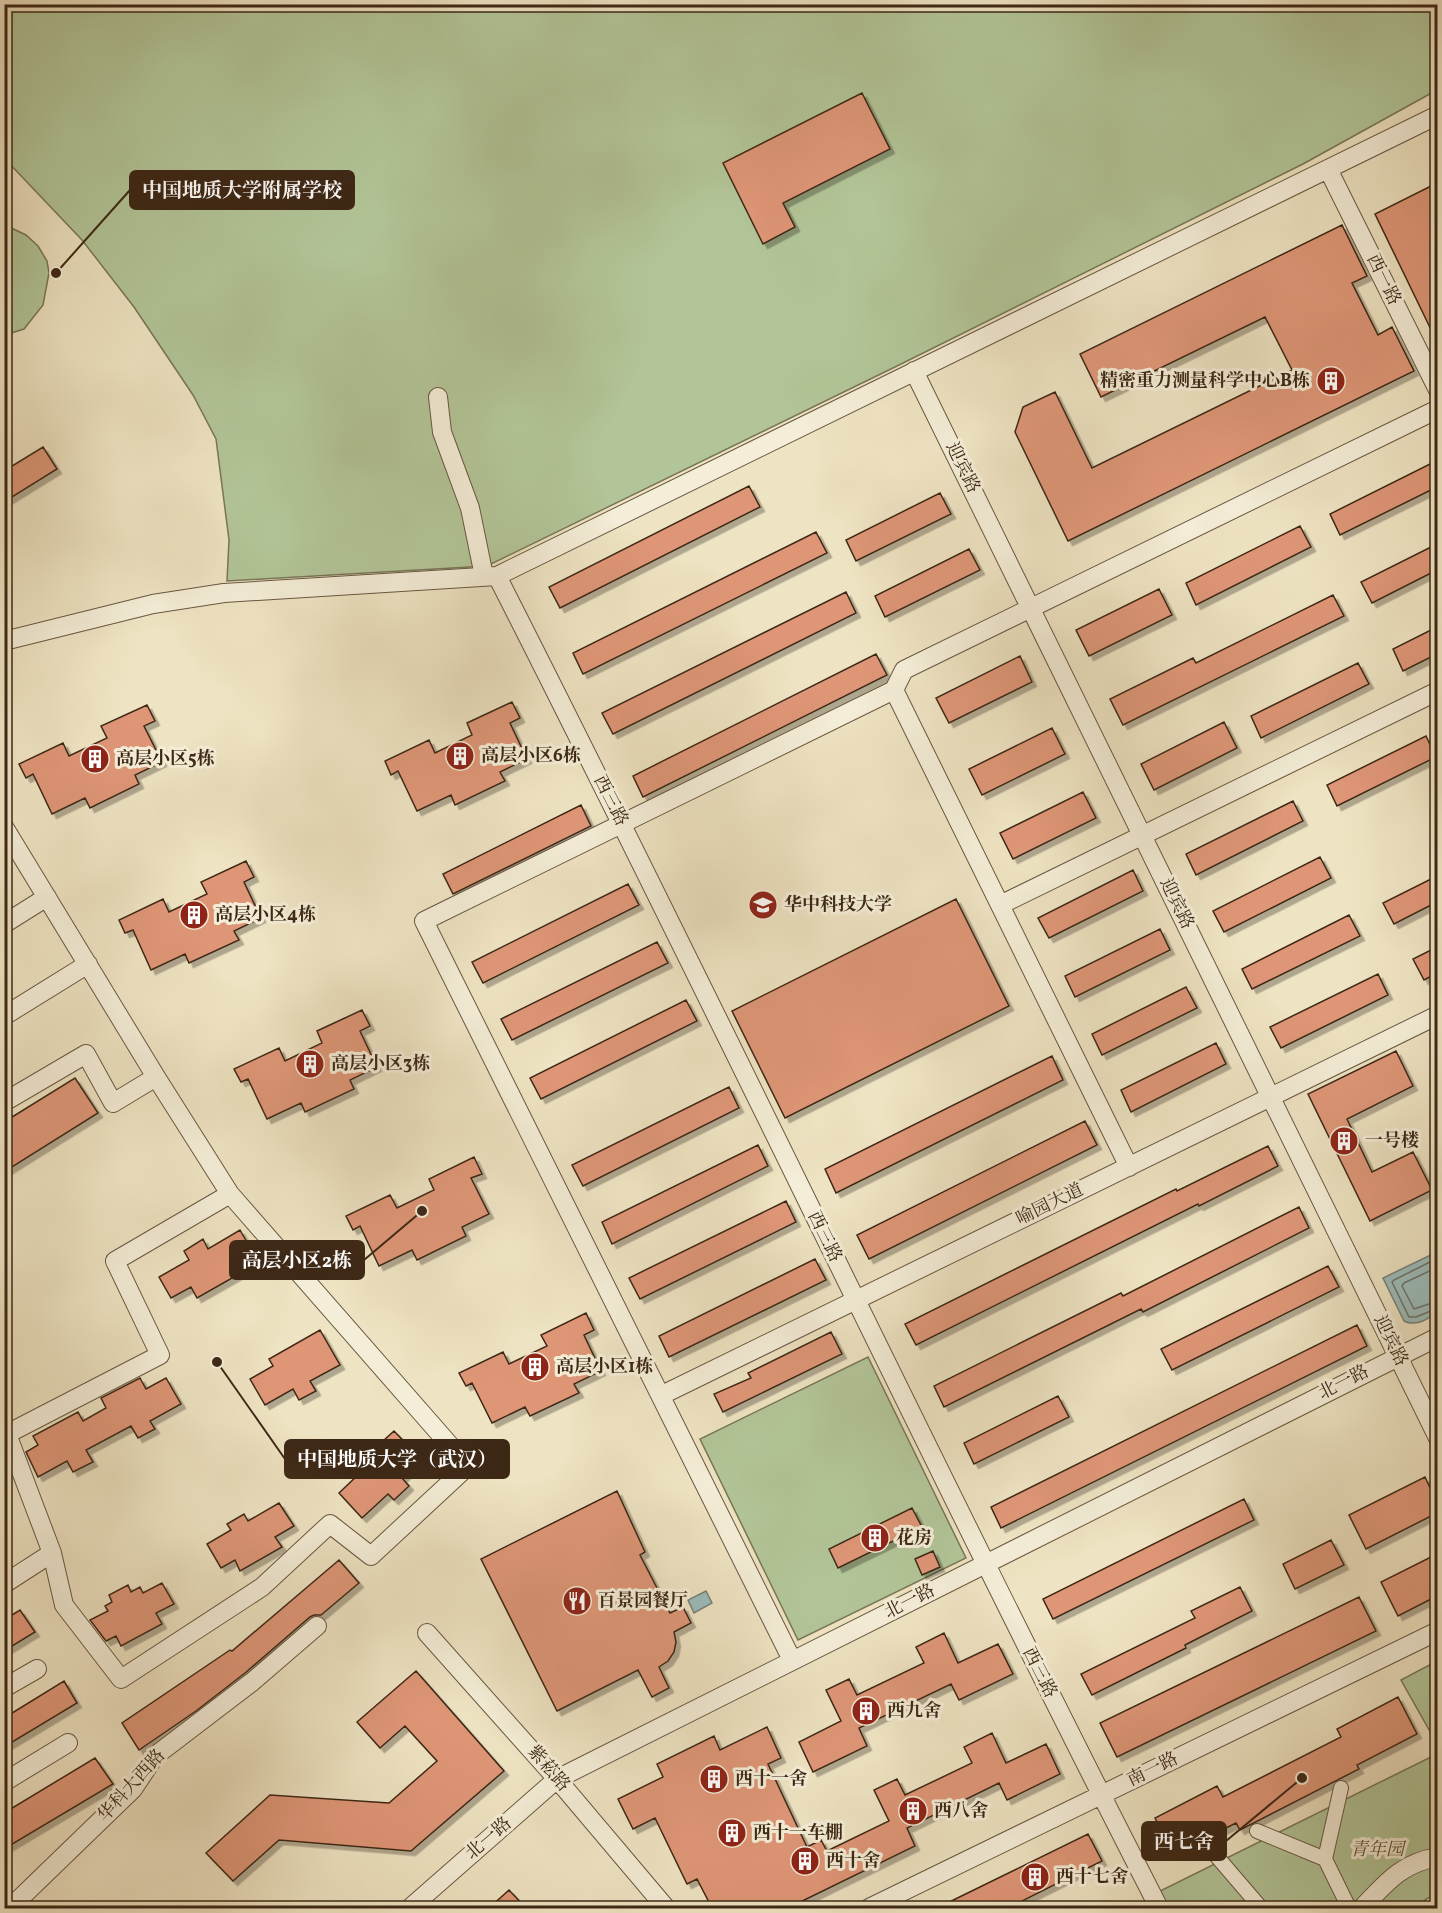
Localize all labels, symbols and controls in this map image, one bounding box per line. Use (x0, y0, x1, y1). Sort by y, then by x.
callout: 中国地质大学附属学校 (130, 171, 354, 209)
text: 中国地质大学附属学校 (142, 178, 342, 206)
street label: 西一路 (1360, 250, 1406, 310)
building icon: 精密重力测量科学中心B栋 (1315, 365, 1347, 397)
place label: 精密重力测量科学中心B栋 (1100, 369, 1310, 394)
street label: 迎宾路 (939, 438, 985, 498)
building icon: 高层小区6栋 (444, 740, 476, 772)
building icon: 高层小区5栋 (79, 743, 111, 775)
place label: 高层小区6栋 (481, 744, 581, 769)
place label: 高层小区5栋 (116, 747, 215, 772)
street label: 西三路 (587, 771, 633, 831)
street label: 迎宾路 (1153, 874, 1199, 934)
school or university icon: 华中科技大学 (747, 889, 779, 921)
place label: 华中科技大学 (784, 893, 892, 918)
building icon: 高层小区4栋 (178, 899, 210, 931)
place label: 高层小区4栋 (215, 903, 316, 928)
building icon: 高层小区3栋 (294, 1048, 326, 1080)
place label: 高层小区3栋 (331, 1052, 430, 1077)
building icon: 一号楼 (1328, 1125, 1360, 1157)
place label: 一号楼 (1365, 1129, 1419, 1154)
street label: 喻园大道 (1012, 1178, 1088, 1232)
street label: 西三路 (801, 1207, 847, 1267)
callout: 高层小区2栋 (230, 1241, 364, 1279)
text: 高层小区2栋 (242, 1248, 352, 1276)
street label: 迎宾路 (1367, 1311, 1413, 1371)
building icon: 高层小区1栋 (519, 1351, 551, 1383)
place label: 高层小区1栋 (556, 1355, 653, 1380)
street label: 北一路 (1314, 1360, 1374, 1406)
callout: 中国地质大学（武汉） (285, 1440, 509, 1478)
text: 中国地质大学（武汉） (297, 1447, 497, 1475)
building icon: 花房 (859, 1522, 891, 1554)
place label: 花房 (896, 1526, 932, 1551)
street label: 北一路 (880, 1579, 940, 1625)
restaurant icon: 百景园餐厅 (561, 1585, 593, 1617)
place label: 百景园餐厅 (598, 1589, 688, 1614)
street label: 西三路 (1016, 1643, 1062, 1703)
building icon: 西九舍 (850, 1695, 882, 1727)
place label: 西九舍 (887, 1699, 941, 1724)
street label: 紫菘路 (521, 1740, 575, 1798)
street label: 华科大西路 (93, 1744, 171, 1828)
street label: 南一路 (1123, 1747, 1183, 1793)
building icon: 西十一舍 (698, 1763, 730, 1795)
place label: 西十一舍 (735, 1767, 807, 1792)
building icon: 西八舍 (897, 1795, 929, 1827)
place label: 西八舍 (934, 1799, 988, 1824)
street label: 北一路 (460, 1812, 518, 1866)
building icon: 西十一车棚 (716, 1817, 748, 1849)
place label: 西十一车棚 (753, 1821, 843, 1846)
callout: 西七舍 (1142, 1822, 1226, 1860)
text: 西七舍 (1154, 1829, 1214, 1857)
park label: 青年园 (1350, 1838, 1407, 1863)
building icon: 西十舍 (789, 1845, 821, 1877)
place label: 西十舍 (826, 1849, 880, 1874)
building icon: 西十七舍 (1019, 1861, 1051, 1893)
place label: 西十七舍 (1056, 1865, 1128, 1890)

